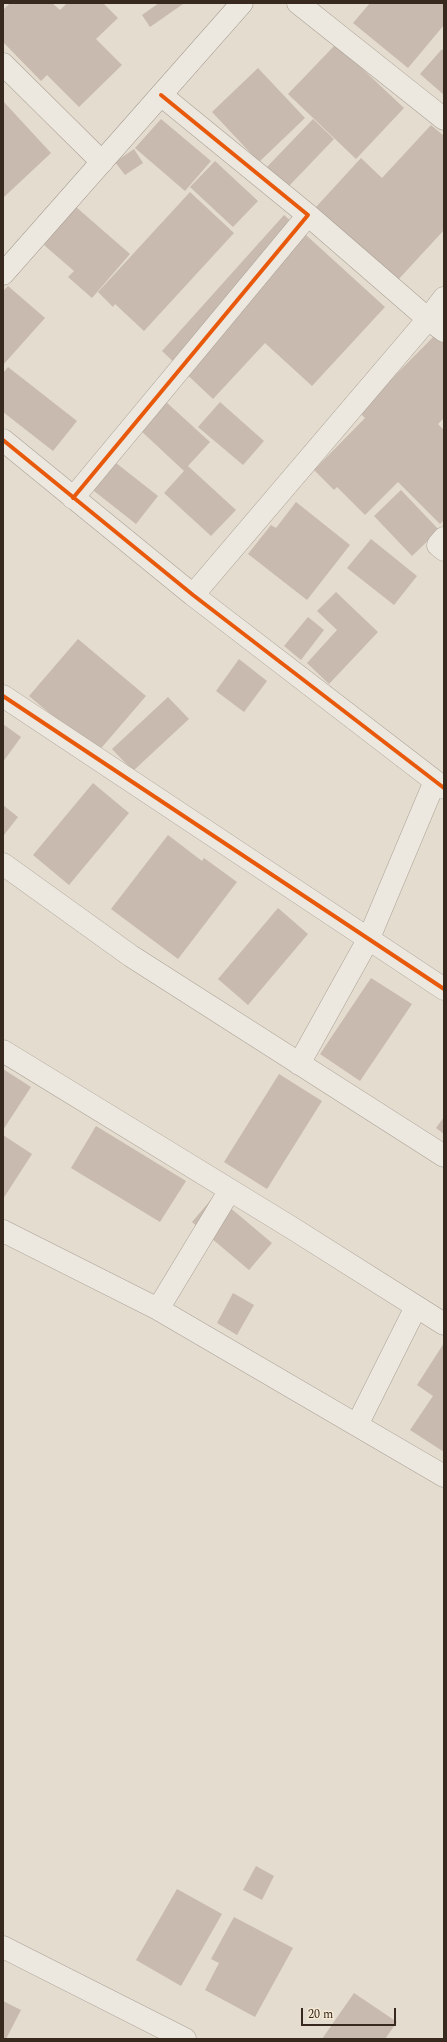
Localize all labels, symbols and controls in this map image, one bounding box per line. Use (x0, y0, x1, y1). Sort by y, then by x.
scale bar (303, 2000, 398, 2026)
text: 20 m (308, 2005, 333, 2024)

